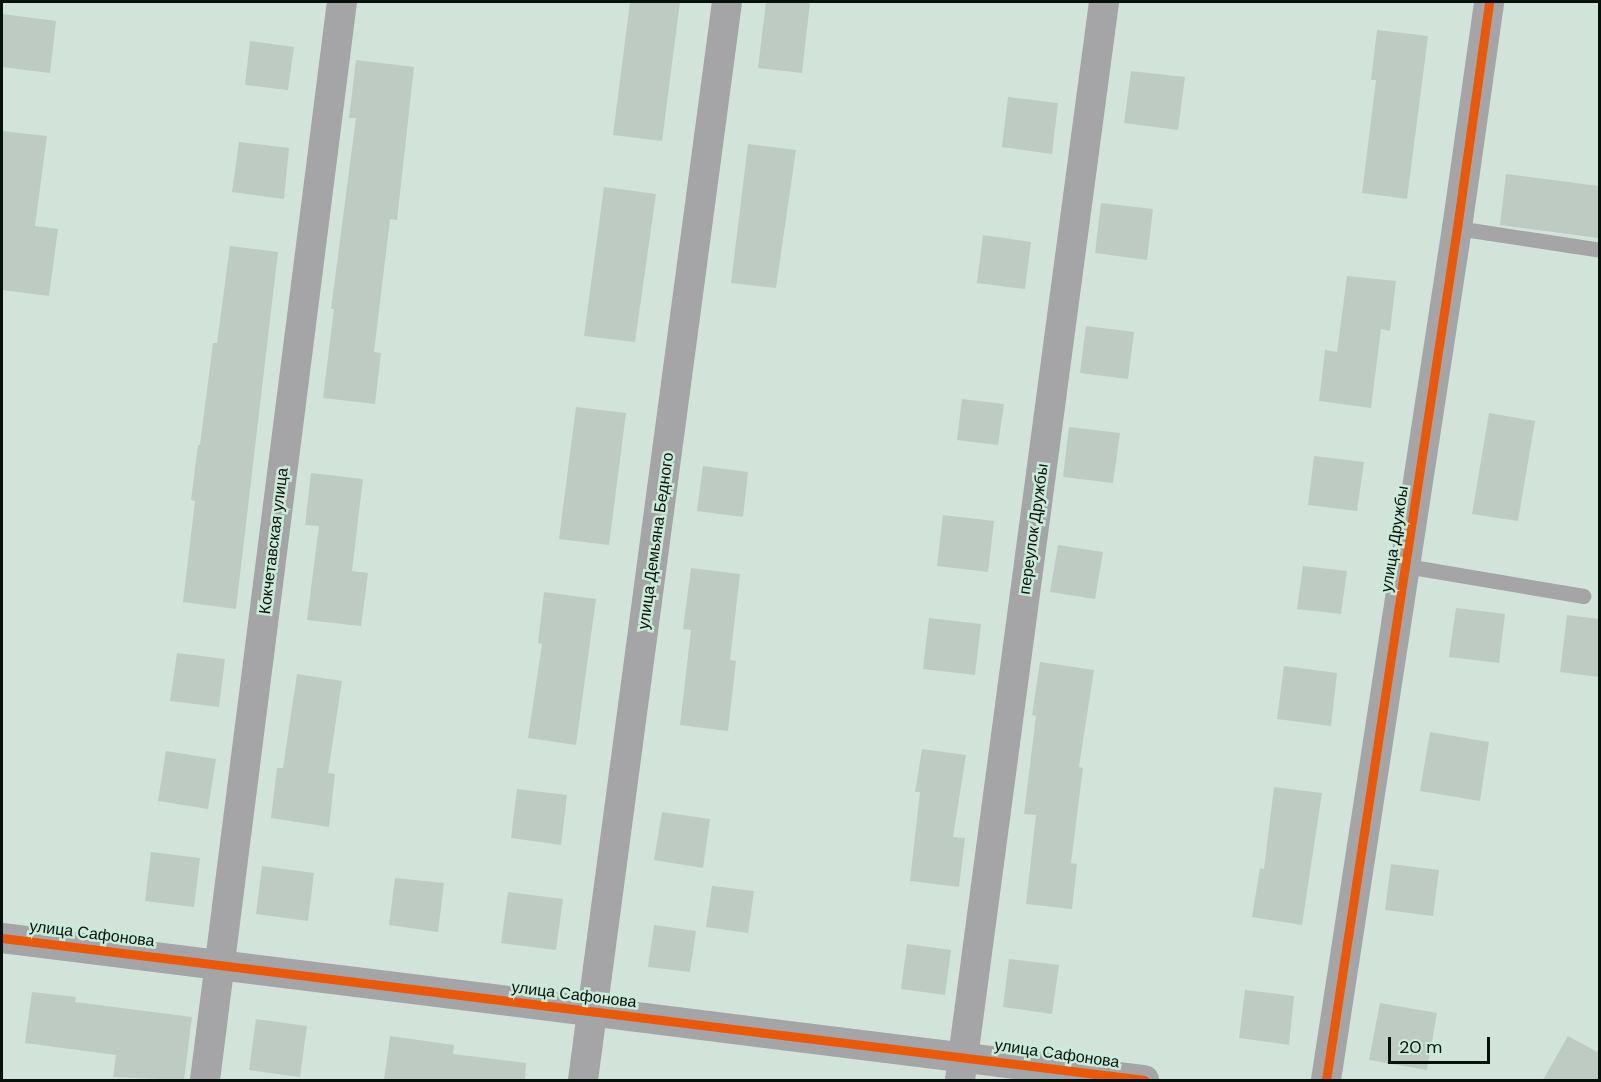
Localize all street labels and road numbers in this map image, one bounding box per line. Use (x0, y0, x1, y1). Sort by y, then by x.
street label: улица Демьяна Бедного (634, 451, 678, 631)
street label: переулок Дружбы (1015, 462, 1053, 596)
street label: Кокчетавская улица (255, 467, 293, 615)
street label: улица Дружбы (1377, 484, 1413, 594)
street label: улица Сафонова (28, 917, 156, 951)
street label: улица Сафонова (510, 978, 638, 1012)
street label: улица Сафонова (993, 1036, 1121, 1072)

